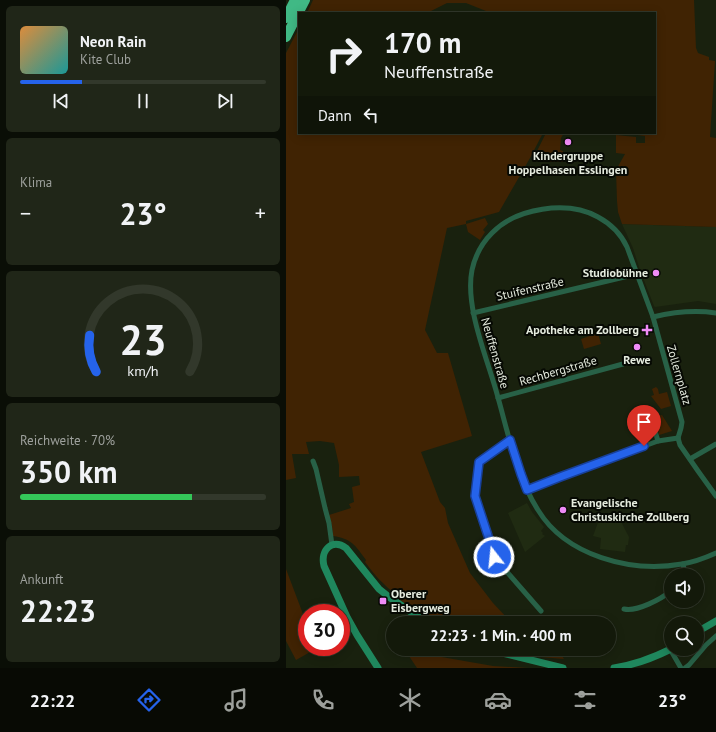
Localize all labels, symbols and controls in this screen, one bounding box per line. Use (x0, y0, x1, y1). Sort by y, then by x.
text: 170 m (384, 24, 461, 61)
icon: right (318, 28, 370, 80)
text: Neon Rain (80, 32, 146, 51)
text: Kite Club (80, 51, 131, 68)
text: Neuffenstraße (384, 60, 494, 83)
icon: previous (50, 90, 72, 112)
icon: pause (132, 90, 154, 112)
icon: next (214, 90, 236, 112)
icon: left (360, 104, 382, 126)
text: Dann (318, 106, 352, 125)
marker: Kindergruppe Hoppelhasen Esslingen (563, 137, 573, 147)
place label: Kindergruppe Hoppelhasen Esslingen (509, 148, 627, 177)
text: Klima (20, 174, 52, 191)
text: 23° (119, 194, 167, 233)
text: − (20, 199, 31, 227)
text: + (255, 199, 266, 227)
place label: Studiobühne (583, 265, 648, 280)
marker: Studiobühne (651, 268, 661, 278)
street label: Stuifenstraße (495, 273, 565, 304)
text: 23 (119, 313, 167, 366)
street label: Neuffenstraße (478, 316, 513, 390)
place label: Apotheke am Zollberg (526, 322, 639, 337)
marker: Apotheke am Zollberg (642, 325, 652, 335)
marker: Rewe (632, 342, 642, 352)
street label: Zollernplatz (664, 343, 695, 406)
street label: Rechbergstraße (517, 352, 598, 389)
place label: Rewe (623, 352, 651, 367)
text: km/h (127, 361, 159, 380)
pin (627, 405, 661, 446)
icon: arrive (633, 411, 655, 433)
text: Reichweite · 70% (20, 432, 115, 449)
text: 350 km (20, 452, 118, 491)
place label: Evangelische Christuskirche Zollberg (571, 495, 689, 524)
marker: Evangelische Christuskirche Zollberg (558, 505, 568, 515)
position arrow (473, 536, 515, 578)
map controls (664, 568, 704, 656)
button: sound (664, 568, 704, 608)
text: Ankunft (20, 571, 63, 588)
place label: Oberer Eisbergweg (391, 586, 450, 615)
text: 22:23 (20, 591, 96, 630)
marker: Oberer Eisbergweg (378, 596, 388, 606)
speed limit sign: 30 (298, 604, 350, 656)
button: search (664, 616, 704, 656)
text: 22:23 · 1 Min. · 400 m (430, 626, 572, 645)
icon: directions (135, 686, 163, 714)
icon: music (222, 686, 250, 714)
icon: phone (309, 686, 337, 714)
icon: climate (396, 686, 424, 714)
icon: car (484, 686, 512, 714)
icon: filters (571, 686, 599, 714)
text: 22:22 (30, 689, 75, 712)
text: 23° (658, 689, 686, 712)

